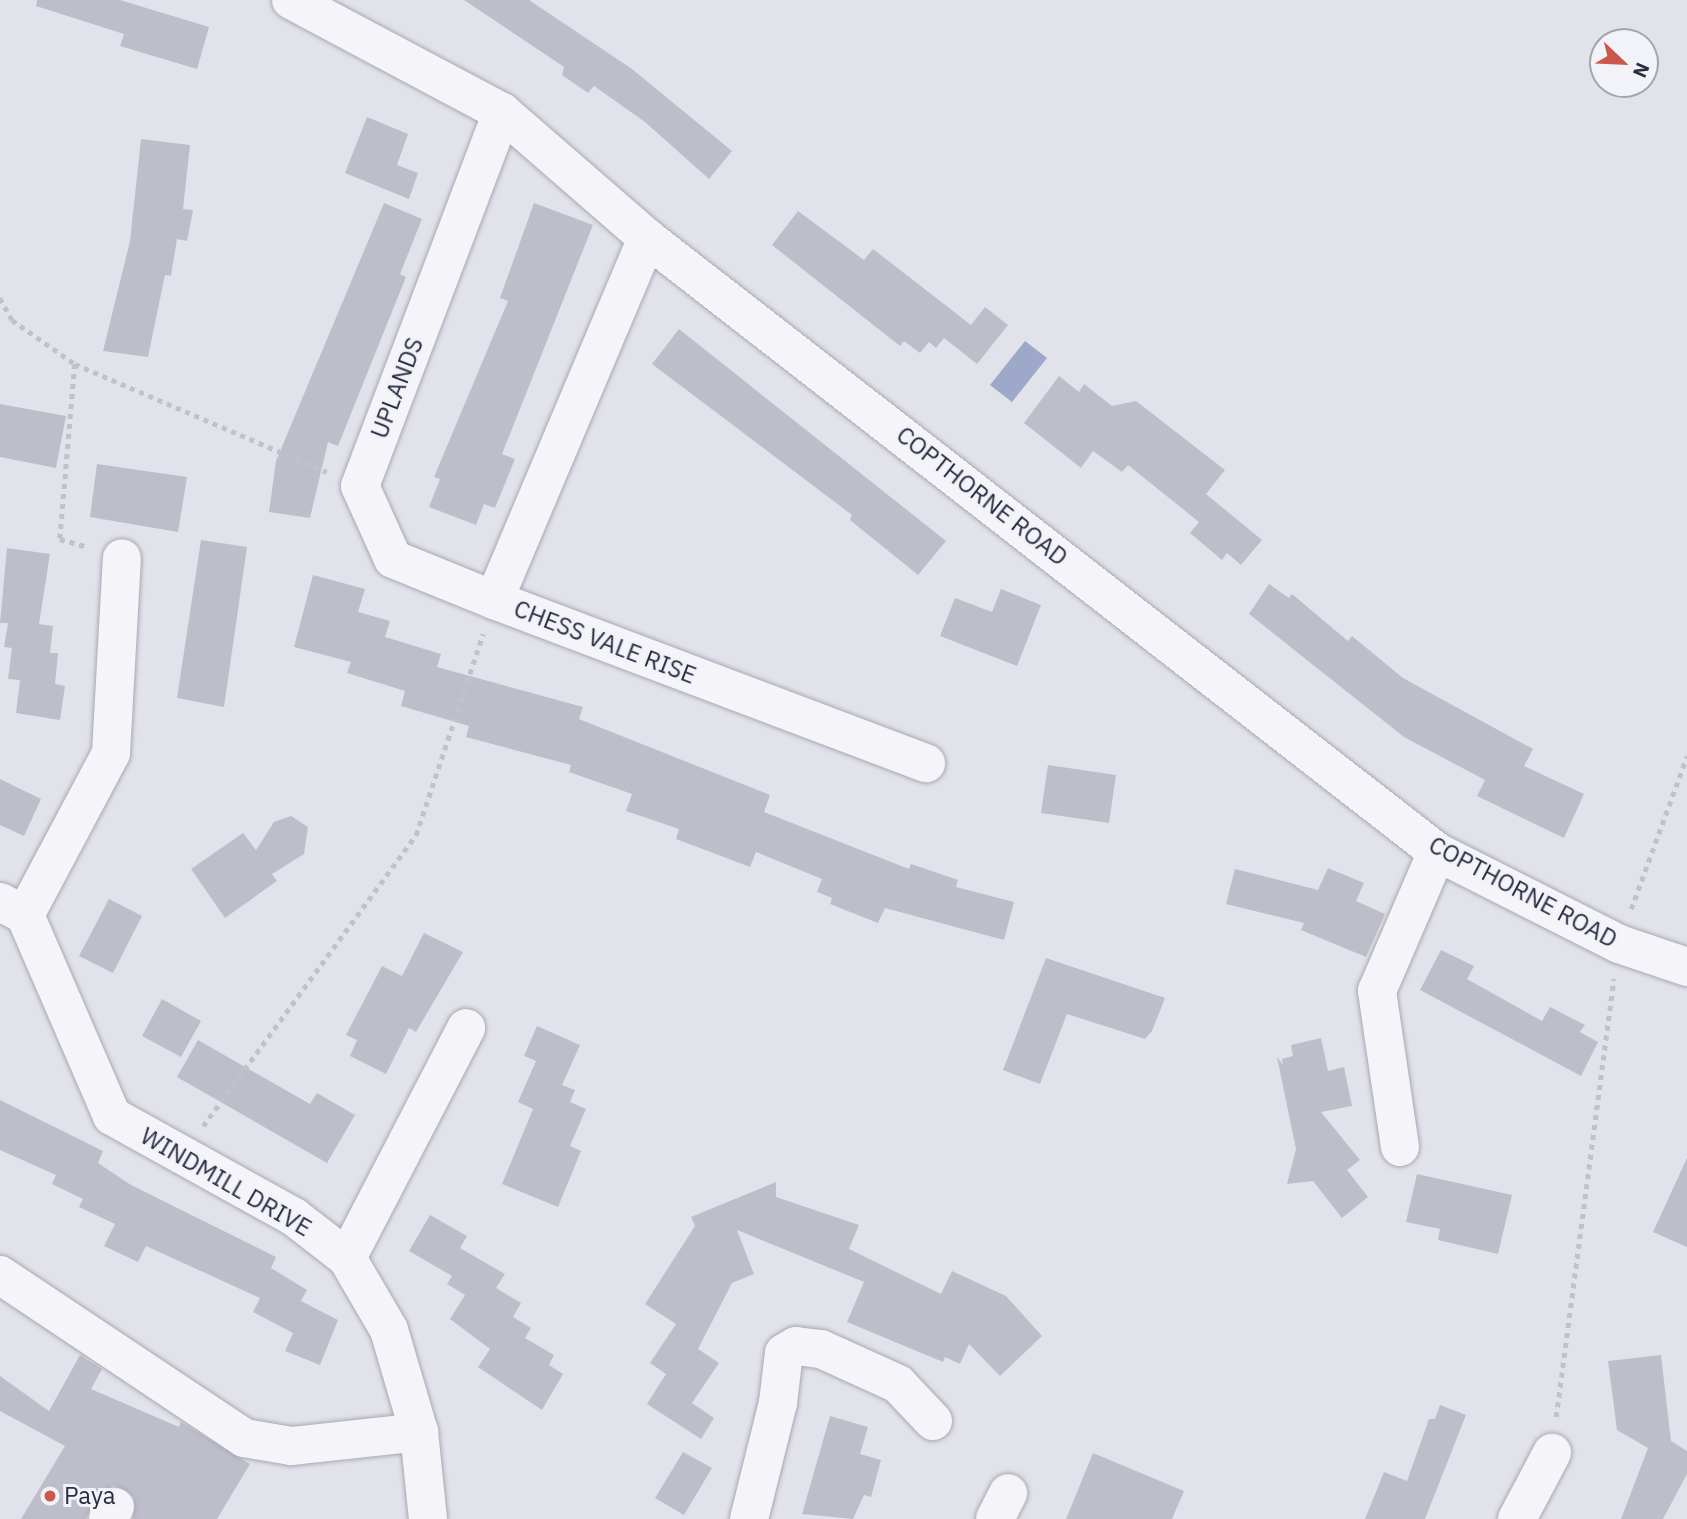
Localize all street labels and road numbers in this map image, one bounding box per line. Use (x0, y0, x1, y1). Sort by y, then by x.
street label: UPLANDS (365, 334, 429, 442)
street label: COPTHORNE ROAD (891, 420, 1073, 572)
street label: CHESS VALE RISE (510, 594, 700, 690)
street label: COPTHORNE ROAD (1424, 830, 1622, 954)
street label: WINDMILL DRIVE (135, 1121, 317, 1243)

